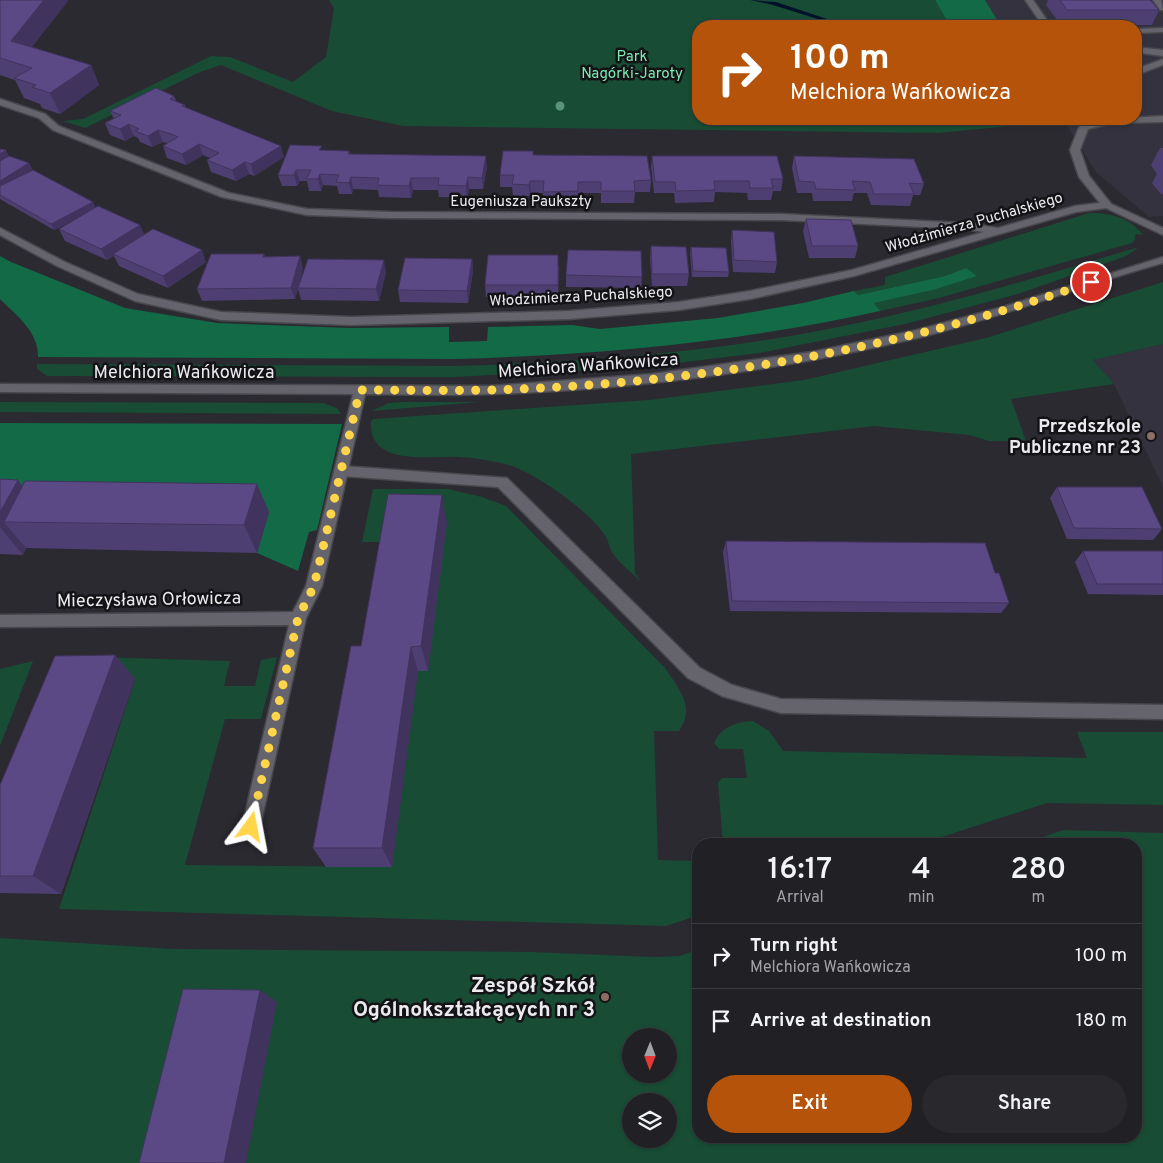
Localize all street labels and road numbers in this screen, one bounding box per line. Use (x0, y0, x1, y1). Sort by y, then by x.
street label: Włodzimierza Puchalskiego (883, 189, 1065, 258)
street label: Eugeniusza Paukszty (450, 193, 592, 212)
street label: Włodzimierza Puchalskiego (489, 283, 673, 312)
street label: Melchiora Wańkowicza (497, 349, 679, 384)
street label: Melchiora Wańkowicza (94, 362, 274, 385)
street label: Mieczysława Orłowicza (57, 587, 241, 614)

